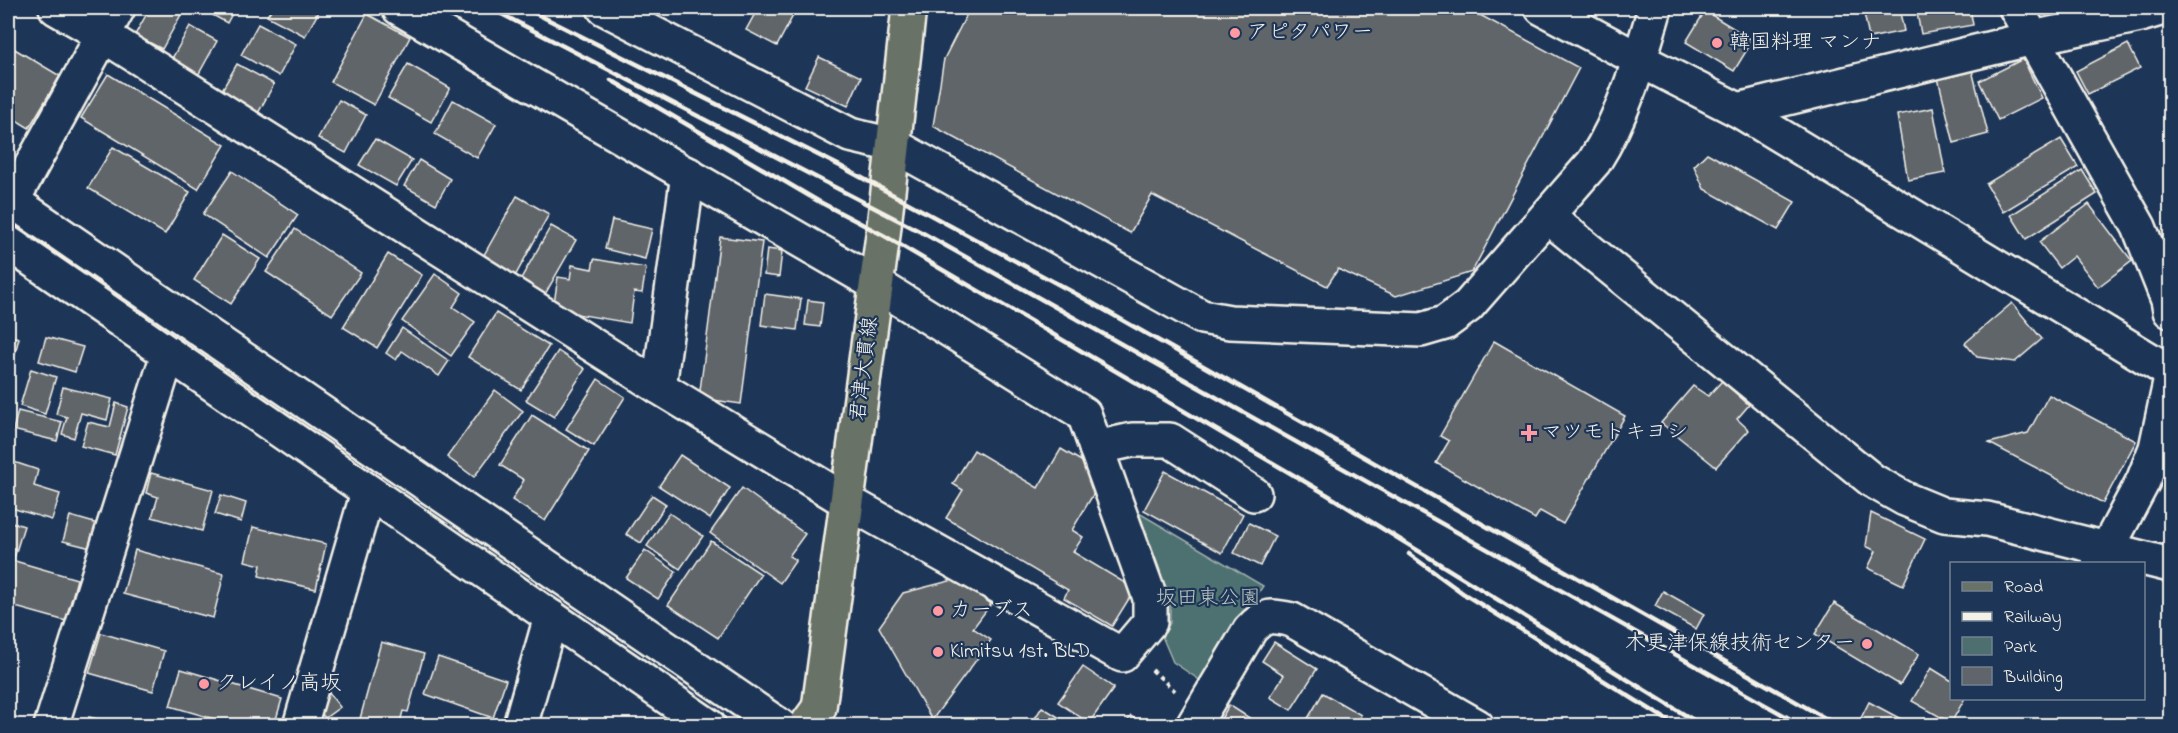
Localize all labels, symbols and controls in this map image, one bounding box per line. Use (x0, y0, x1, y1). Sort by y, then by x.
place label: アピタパワー (1247, 18, 1373, 48)
marker: アピタパワー (1228, 26, 1242, 40)
place label: 韓国料理 マンナ (1729, 28, 1881, 58)
marker: 韓国料理 マンナ (1710, 36, 1724, 50)
street label: 君津大貫線 (844, 315, 886, 423)
place label: マツモトキヨシ (1541, 418, 1688, 448)
marker: マツモトキヨシ (1522, 426, 1536, 440)
legend (1950, 562, 2145, 700)
text: Road (2004, 575, 2043, 601)
park label: 坂田東公園 (1156, 584, 1261, 614)
place label: カーブス (950, 596, 1033, 626)
marker: カーブス (931, 604, 945, 618)
text: Railway (2004, 605, 2061, 631)
place label: 木更津保線技術センター (1625, 629, 1855, 659)
text: Park (2004, 635, 2037, 661)
place label: Kimitsu 1st. BLD (950, 637, 1090, 667)
marker: 木更津保線技術センター (1860, 637, 1874, 651)
marker: Kimitsu 1st. BLD (931, 645, 945, 659)
text: Building (2003, 665, 2063, 692)
place label: クレイノ高坂 (216, 669, 341, 699)
marker: クレイノ高坂 (197, 677, 211, 691)

